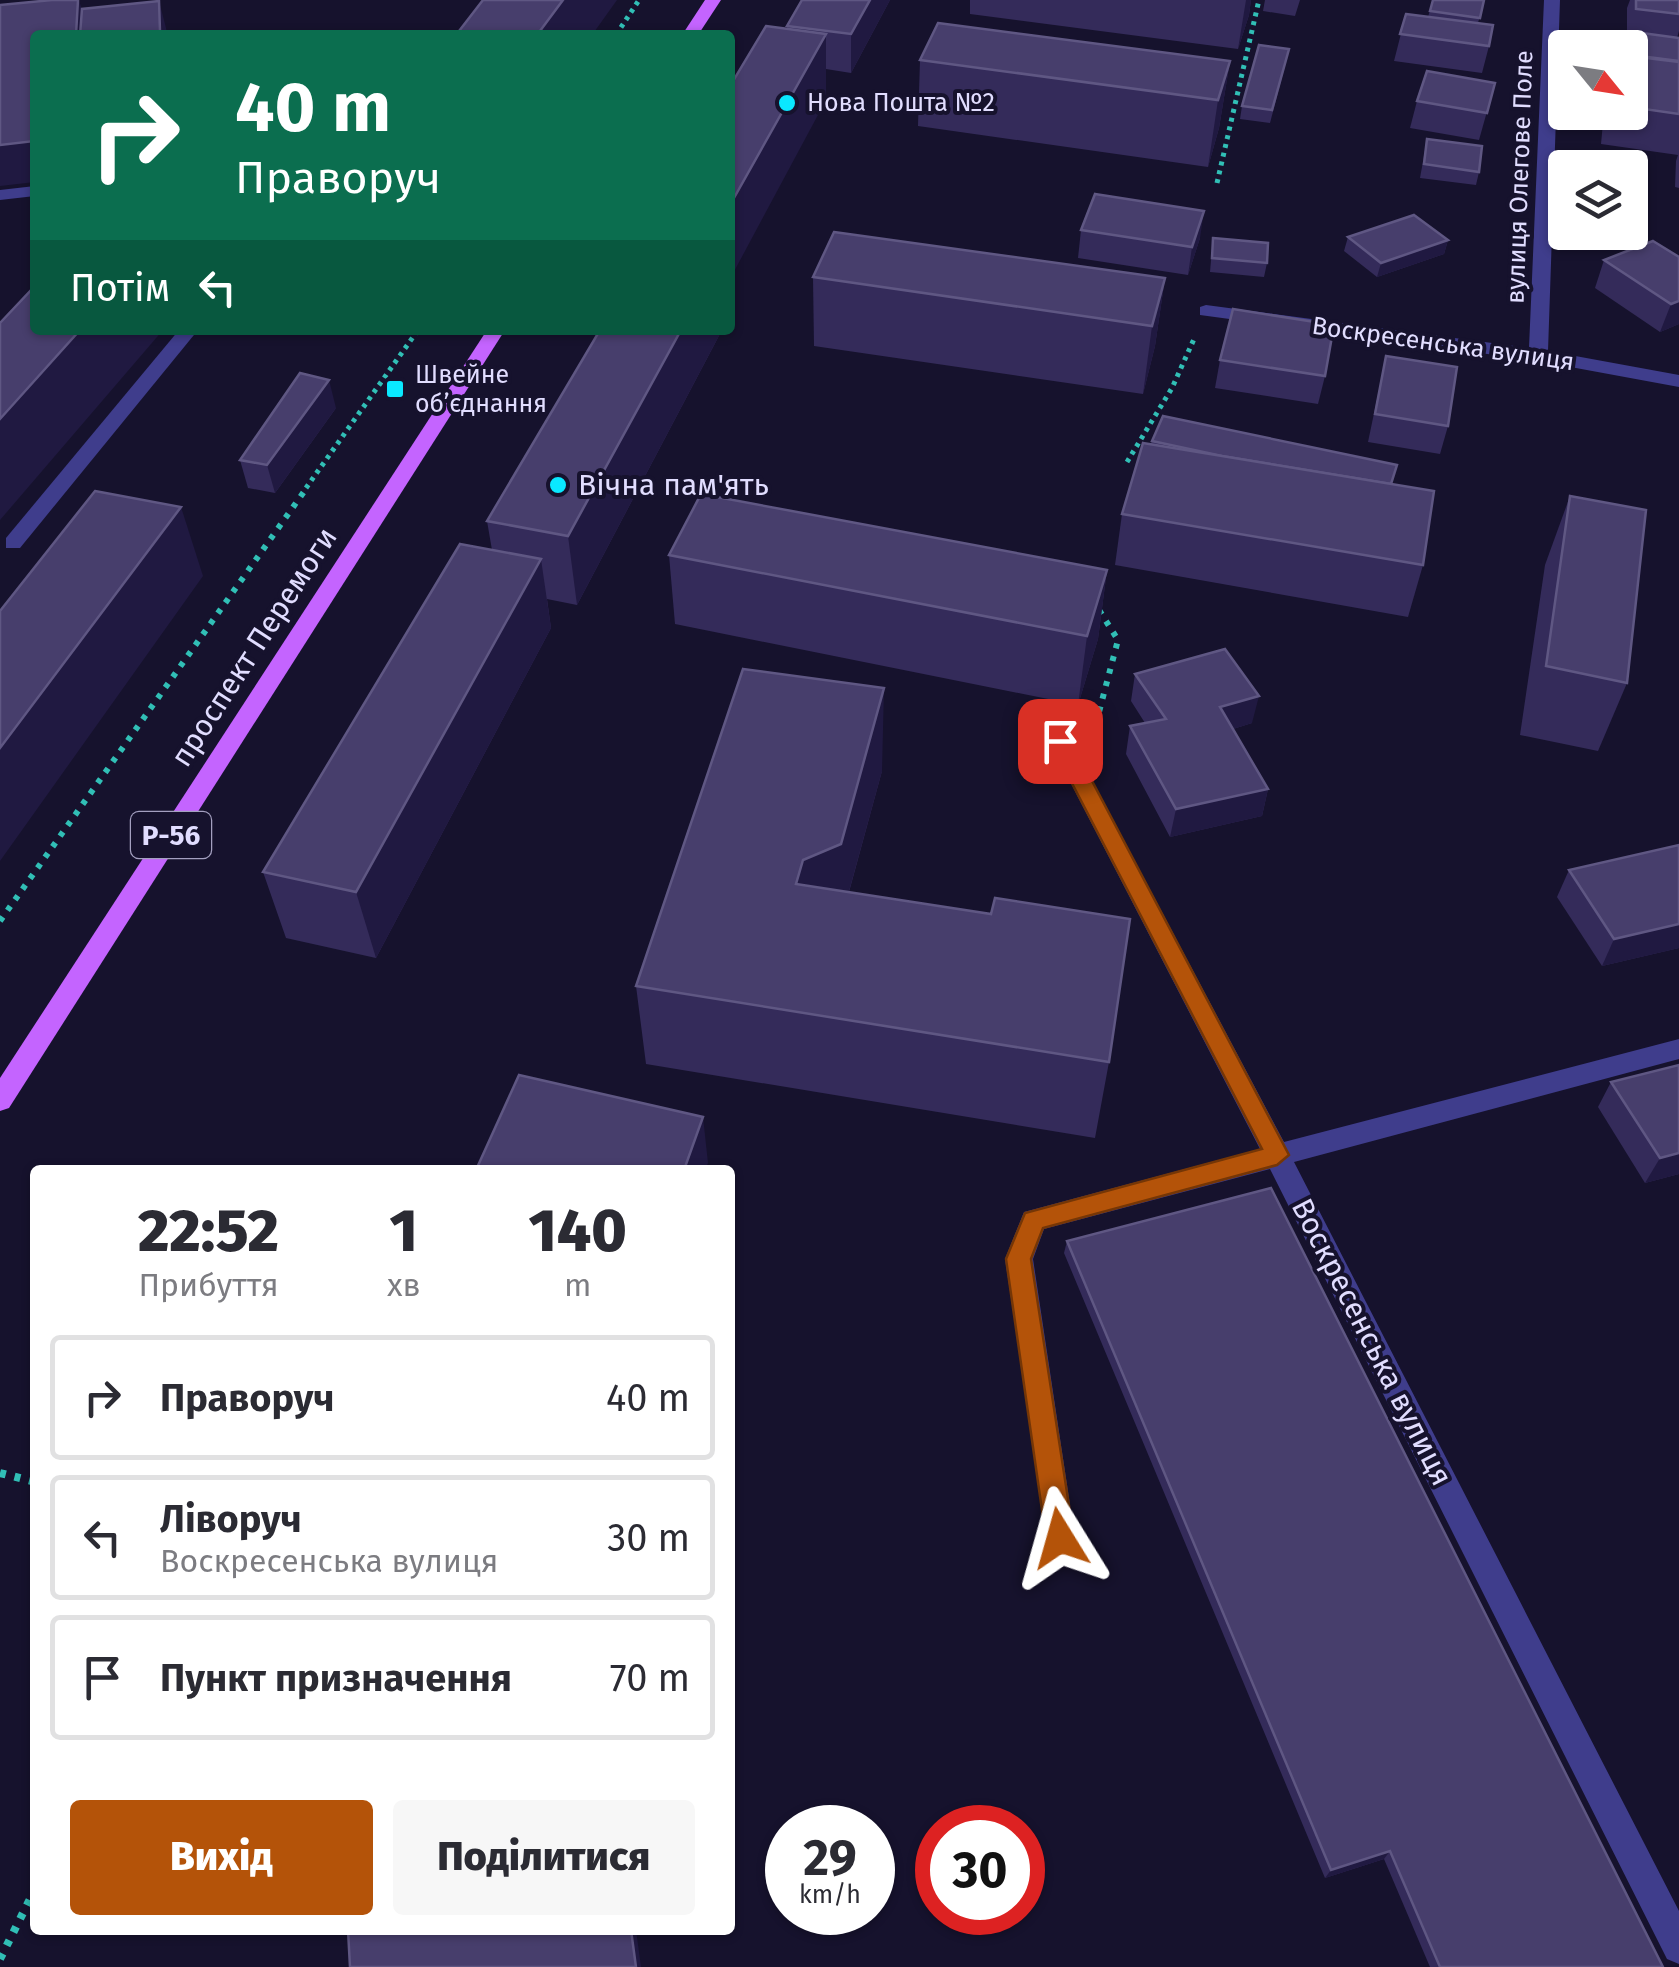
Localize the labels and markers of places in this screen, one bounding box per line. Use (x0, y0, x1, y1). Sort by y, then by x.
place label: Нова Пошта №2 (807, 88, 995, 118)
marker: Нова Пошта №2 (776, 92, 798, 114)
place label: Швейне об’єднання (415, 360, 547, 419)
marker: Швейне об’єднання (384, 378, 406, 400)
place label: Вічна пам'ять (578, 467, 769, 503)
marker: Вічна пам'ять (547, 474, 569, 496)
pin (1018, 699, 1103, 784)

